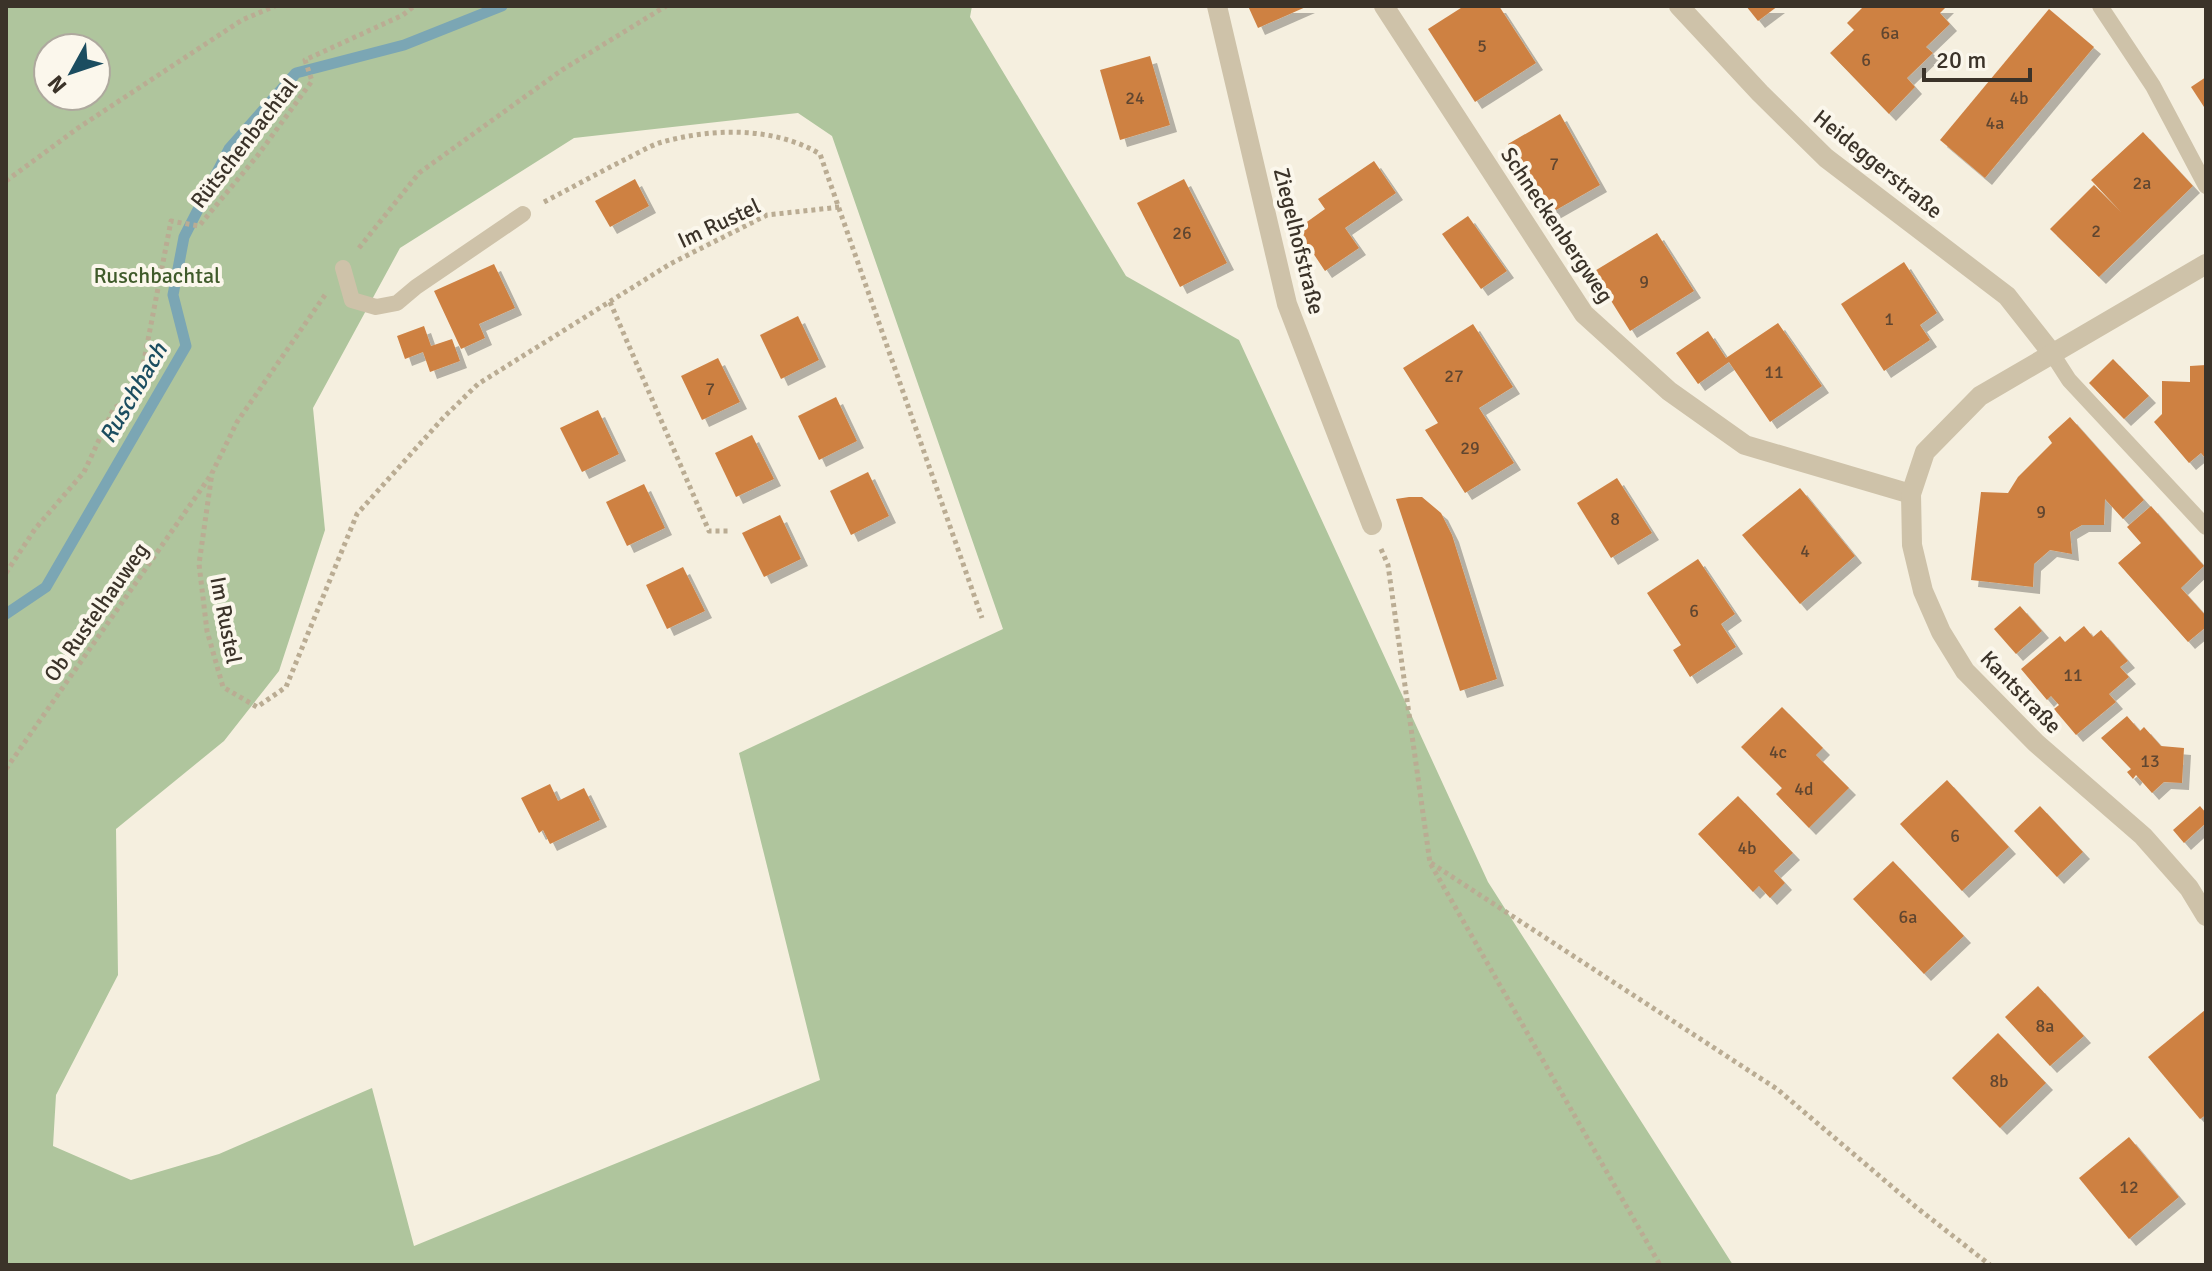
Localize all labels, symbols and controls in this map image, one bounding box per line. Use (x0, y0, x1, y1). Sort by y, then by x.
house number: 6a (1881, 22, 1899, 44)
north arrow (32, 32, 112, 112)
scale bar (1924, 32, 2030, 82)
house number: 5 (1477, 35, 1487, 57)
text: 20 m (1936, 45, 1986, 75)
house number: 6 (1861, 49, 1871, 71)
text: N (42, 70, 72, 99)
street label: Rütschenbachtal (185, 73, 303, 213)
house number: 24 (1125, 87, 1145, 109)
house number: 4b (2009, 87, 2029, 109)
street label: Heideggerstraße (1808, 104, 1948, 224)
house number: 4a (1986, 112, 2004, 134)
street label: Schneckenbergweg (1495, 142, 1619, 308)
house number: 7 (1549, 153, 1559, 175)
street label: Ziegelhofstraße (1268, 165, 1330, 317)
house number: 2a (2133, 172, 2151, 194)
street label: Im Rustel (673, 192, 765, 254)
house number: 2 (2091, 220, 2101, 242)
house number: 26 (1172, 222, 1192, 244)
park label: Ruschbachtal (93, 262, 221, 289)
house number: 9 (1639, 271, 1649, 293)
house number: 1 (1884, 308, 1894, 330)
water label: Ruschbach (92, 337, 174, 449)
house number: 11 (1764, 361, 1784, 383)
house number: 27 (1444, 365, 1464, 387)
house number: 7 (705, 378, 715, 400)
house number: 29 (1460, 437, 1480, 459)
house number: 9 (2036, 501, 2046, 523)
house number: 8 (1610, 508, 1620, 530)
street label: Ob Rustelhauweg (38, 537, 154, 687)
house number: 4 (1800, 540, 1810, 562)
street label: Im Rustel (204, 574, 248, 666)
house number: 6 (1689, 600, 1699, 622)
street label: Kantstraße (1975, 645, 2067, 739)
house number: 11 (2063, 664, 2083, 686)
house number: 4c (1769, 741, 1787, 763)
house number: 13 (2140, 750, 2160, 772)
house number: 4d (1794, 778, 1814, 800)
house number: 6 (1950, 825, 1960, 847)
house number: 4b (1737, 837, 1757, 859)
house number: 6a (1899, 906, 1917, 928)
house number: 8a (2036, 1015, 2054, 1037)
house number: 8b (1989, 1070, 2009, 1092)
house number: 12 (2119, 1176, 2139, 1198)

